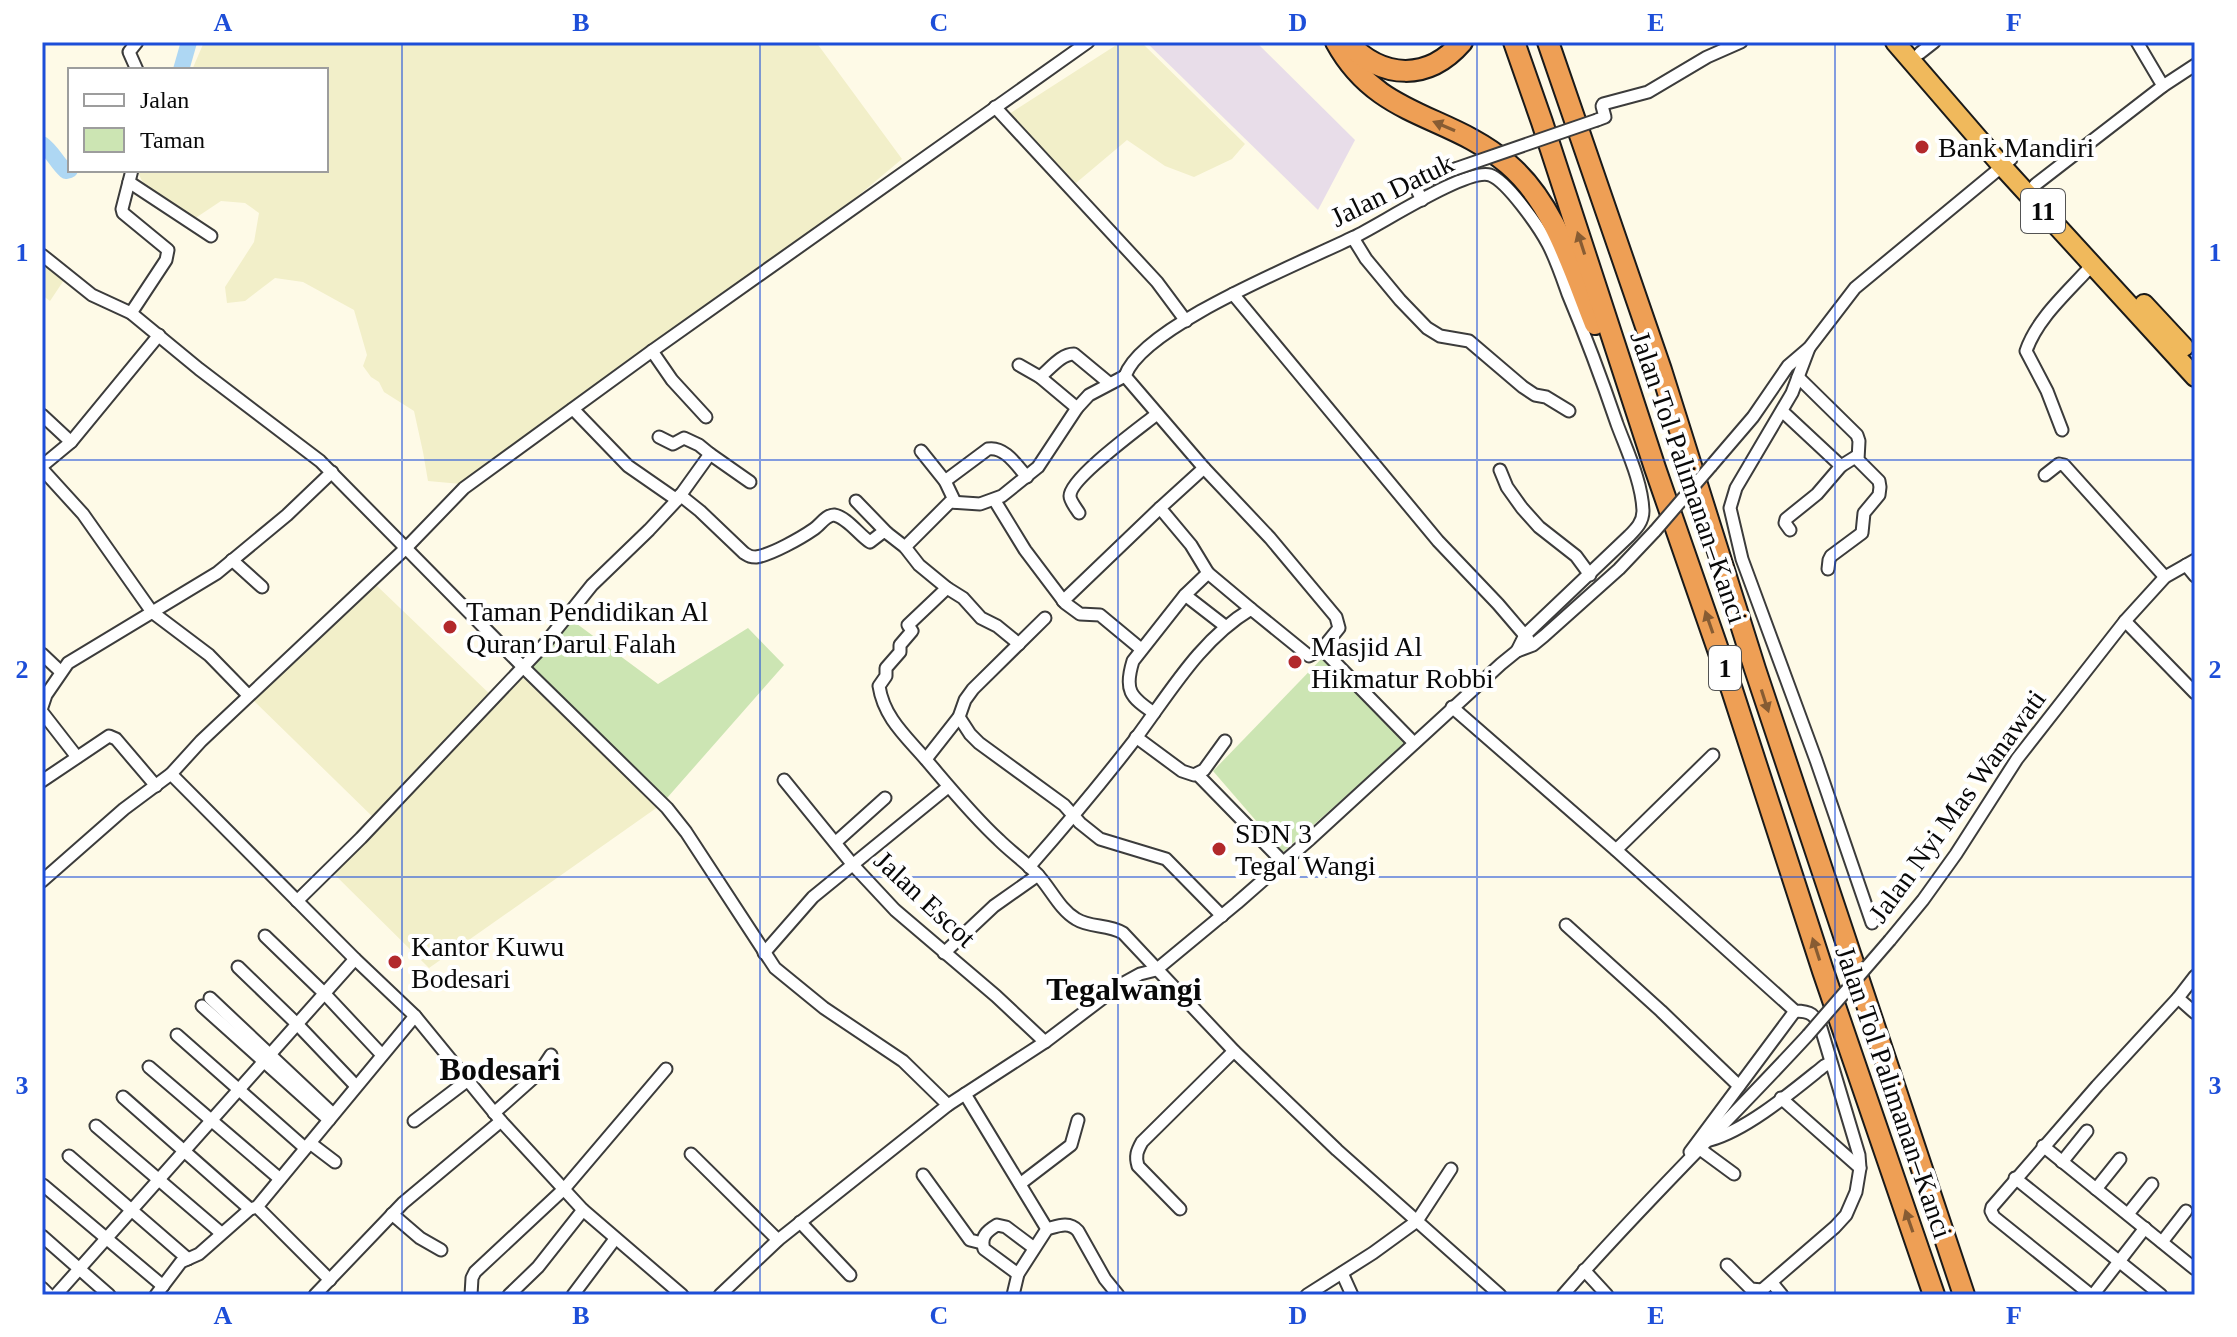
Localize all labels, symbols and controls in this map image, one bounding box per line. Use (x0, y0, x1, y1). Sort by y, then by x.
text: A (214, 8, 233, 37)
text: B (572, 8, 590, 37)
text: C (930, 8, 948, 37)
text: D (1289, 8, 1307, 37)
text: E (1647, 8, 1665, 37)
text: F (2006, 8, 2022, 37)
legend (68, 68, 328, 172)
text: Jalan (140, 87, 189, 113)
one-way arrow (1432, 119, 1456, 132)
text: Taman (140, 127, 205, 153)
place label: Bank Mandiri (1938, 132, 2095, 163)
marker: Bank Mandiri (1913, 138, 1931, 156)
street label: Jalan Datuk (1325, 147, 1459, 233)
road number: 11 (2021, 189, 2065, 233)
one-way arrow (1574, 230, 1587, 254)
text: 1 (16, 238, 29, 267)
text: 1 (2209, 238, 2222, 267)
street label: Jalan Tol Palimanan–Kanci (1624, 327, 1754, 627)
place label: Taman Pendidikan Al Quran Darul Falah (466, 596, 708, 659)
one-way arrow (1702, 609, 1714, 633)
marker: Taman Pendidikan Al Quran Darul Falah (441, 618, 459, 636)
place label: Masjid Al Hikmatur Robbi (1311, 631, 1494, 694)
road number: 1 (1709, 646, 1741, 690)
marker: Masjid Al Hikmatur Robbi (1286, 653, 1304, 671)
text: 2 (16, 655, 29, 684)
text: 2 (2209, 655, 2222, 684)
street label: Jalan Nyi Mas Wanawati (1862, 684, 2052, 928)
one-way arrow (1760, 689, 1772, 713)
place label: SDN 3 Tegal Wangi (1235, 818, 1376, 881)
marker: SDN 3 Tegal Wangi (1210, 840, 1228, 858)
street label: Jalan Escot (868, 844, 982, 954)
place label: Kantor Kuwu Bodesari (411, 931, 564, 994)
one-way arrow (1809, 936, 1821, 960)
street label: Jalan Tol Palimanan–Kanci (1829, 942, 1959, 1242)
marker: Kantor Kuwu Bodesari (386, 953, 404, 971)
district label: Tegalwangi (1046, 971, 1202, 1007)
district label: Bodesari (440, 1051, 561, 1087)
text: 3 (16, 1071, 29, 1100)
text: 3 (2209, 1071, 2222, 1100)
one-way arrow (1902, 1209, 1914, 1233)
text: A (214, 1301, 233, 1330)
text: B (572, 1301, 590, 1330)
text: C (930, 1301, 948, 1330)
text: D (1289, 1301, 1307, 1330)
text: E (1647, 1301, 1665, 1330)
text: F (2006, 1301, 2022, 1330)

